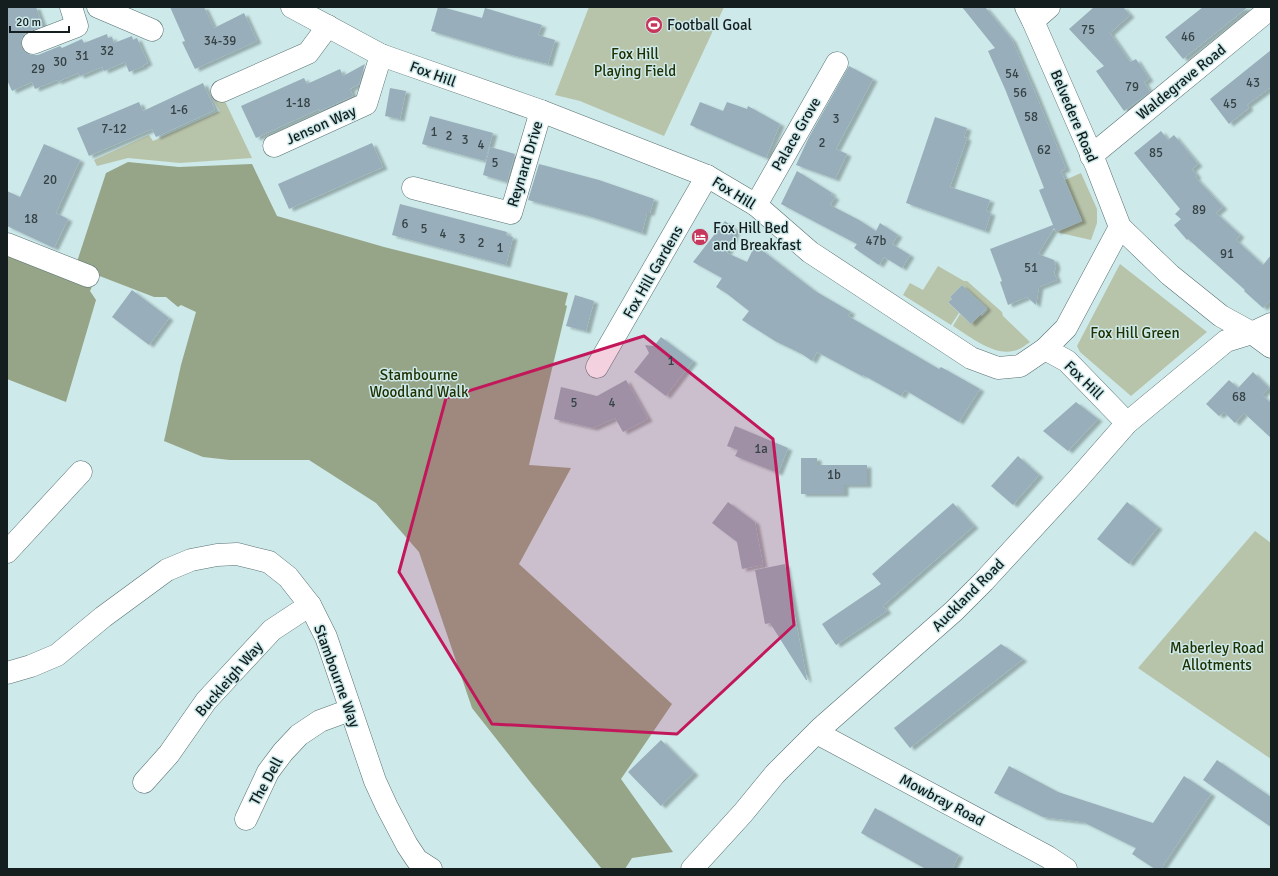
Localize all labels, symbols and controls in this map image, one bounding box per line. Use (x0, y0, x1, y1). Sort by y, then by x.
scale bar (10, 8, 69, 34)
text: 20 m (16, 15, 41, 30)
sports icon: Football Goal (644, 15, 664, 35)
place label: Football Goal (667, 16, 752, 34)
house number: 75 (1081, 22, 1095, 38)
house number: 46 (1181, 29, 1195, 45)
house number: 34-39 (204, 33, 236, 49)
street label: Waldegrave Road (1133, 40, 1229, 124)
house number: 32 (100, 43, 114, 59)
park label: Fox Hill Playing Field (594, 45, 676, 80)
house number: 31 (75, 48, 89, 64)
house number: 30 (53, 54, 67, 70)
street label: Fox Hill (407, 57, 459, 91)
house number: 29 (31, 61, 45, 77)
house number: 54 (1005, 66, 1019, 82)
street label: Belvedere Road (1046, 67, 1102, 165)
house number: 43 (1246, 75, 1260, 91)
house number: 79 (1125, 79, 1139, 95)
house number: 56 (1013, 85, 1027, 101)
street label: Palace Grove (768, 94, 824, 174)
house number: 1-18 (285, 95, 311, 111)
house number: 45 (1223, 96, 1237, 112)
house number: 1-6 (170, 102, 188, 118)
street label: Jenson Way (283, 102, 359, 148)
house number: 58 (1024, 109, 1038, 125)
house number: 3 (832, 111, 840, 127)
street label: Reynard Drive (503, 119, 547, 209)
house number: 7-12 (101, 121, 127, 137)
house number: 1 (430, 124, 438, 140)
house number: 2 (445, 128, 453, 144)
house number: 3 (461, 132, 469, 148)
house number: 2 (818, 135, 826, 151)
house number: 4 (477, 137, 485, 153)
house number: 62 (1037, 142, 1051, 158)
house number: 85 (1149, 145, 1163, 161)
house number: 5 (491, 155, 499, 171)
house number: 20 (43, 172, 57, 188)
street label: Fox Hill (709, 173, 759, 213)
house number: 89 (1192, 202, 1206, 218)
house number: 18 (24, 211, 38, 227)
house number: 6 (401, 216, 409, 232)
place label: Fox Hill Bed and Breakfast (713, 219, 801, 254)
house number: 5 (420, 221, 428, 237)
street label: Fox Hill Gardens (619, 222, 687, 322)
house number: 4 (439, 226, 447, 242)
hotel icon: Fox Hill Bed and Breakfast (690, 227, 710, 247)
house number: 3 (458, 231, 466, 247)
house number: 47b (866, 233, 887, 249)
house number: 2 (477, 235, 485, 251)
house number: 1 (496, 240, 504, 256)
house number: 91 (1220, 246, 1234, 262)
house number: 51 (1024, 260, 1038, 276)
park label: Fox Hill Green (1090, 324, 1180, 342)
house number: 1 (667, 353, 675, 369)
street label: Fox Hill (1060, 357, 1108, 403)
park label: Stambourne Woodland Walk (370, 366, 469, 401)
house number: 68 (1232, 389, 1246, 405)
house number: 5 (570, 395, 578, 411)
house number: 4 (608, 395, 616, 411)
house number: 1a (754, 441, 768, 457)
house number: 1b (827, 467, 841, 483)
street label: Auckland Road (928, 555, 1008, 635)
street label: Stambourne Way (310, 622, 364, 730)
street label: Buckleigh Way (192, 638, 266, 720)
park label: Maberley Road Allotments (1170, 639, 1264, 674)
street label: The Dell (245, 754, 287, 808)
street label: Mowbray Road (896, 770, 988, 830)

